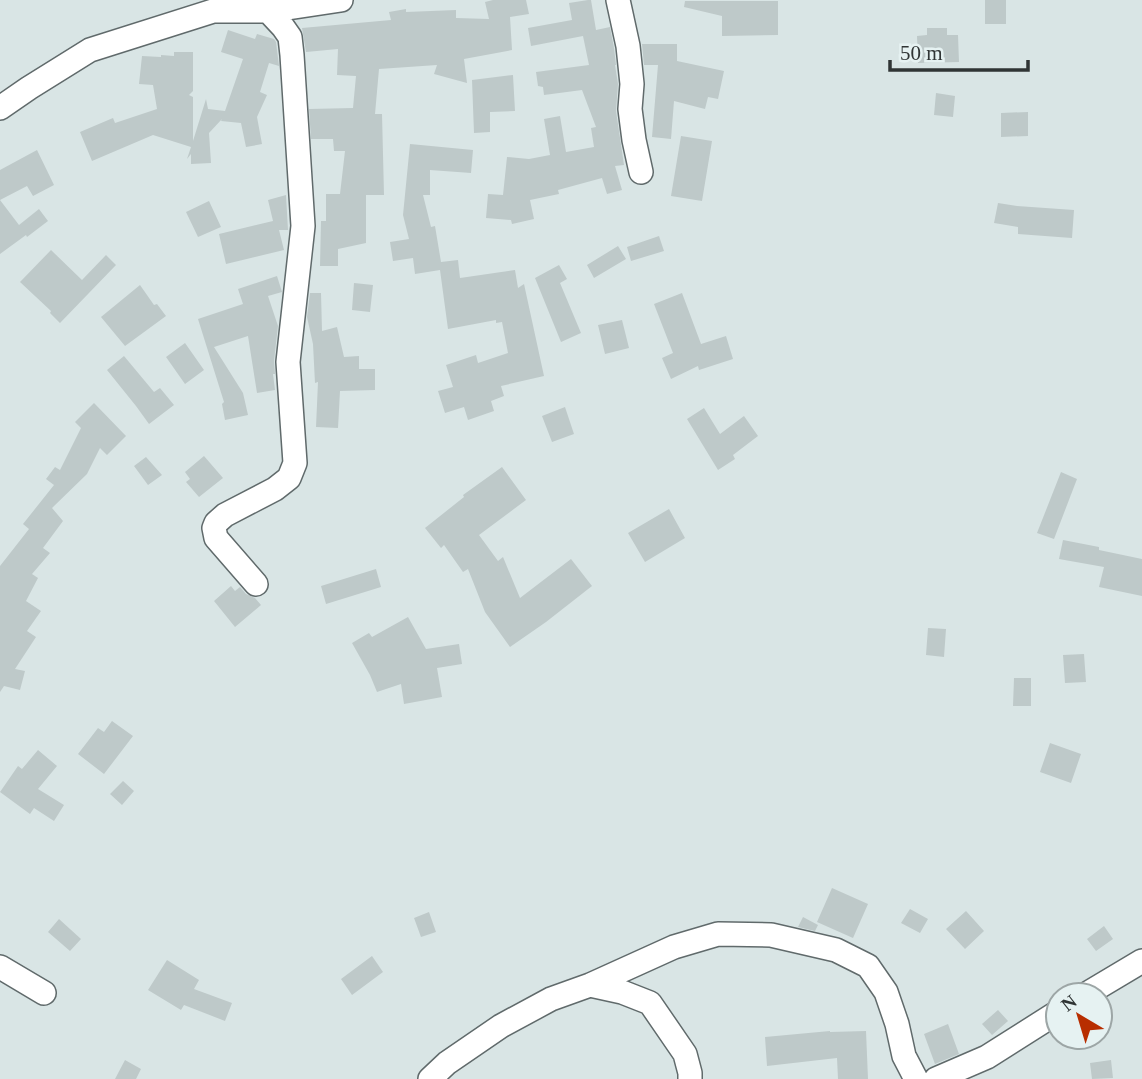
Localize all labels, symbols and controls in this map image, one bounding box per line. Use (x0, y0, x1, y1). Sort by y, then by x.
scale bar (890, 28, 1028, 72)
text: 50 m (900, 41, 943, 65)
north arrow (1044, 981, 1114, 1051)
text: N (1057, 990, 1081, 1015)

